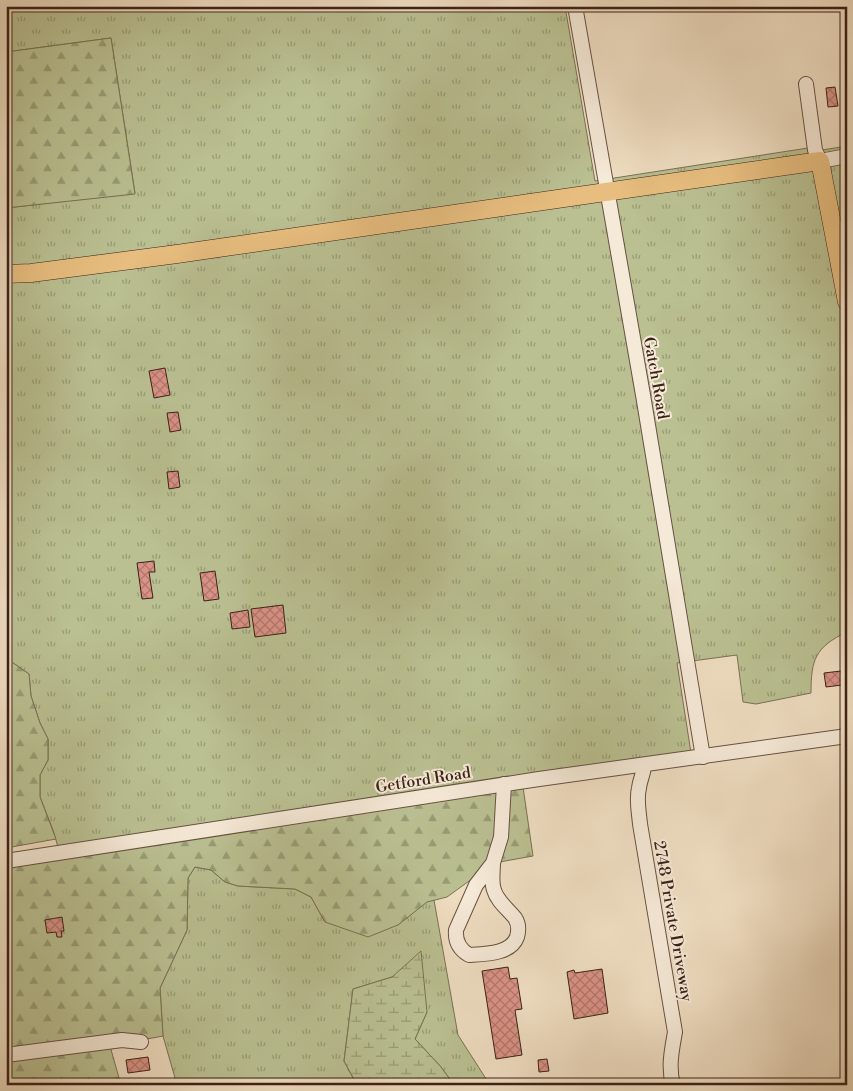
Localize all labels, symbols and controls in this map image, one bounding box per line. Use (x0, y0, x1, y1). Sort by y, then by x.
street label: Gatch Road (639, 335, 673, 421)
street label: Getford Road (374, 763, 472, 797)
street label: 2748 Private Driveway (649, 839, 697, 1003)

